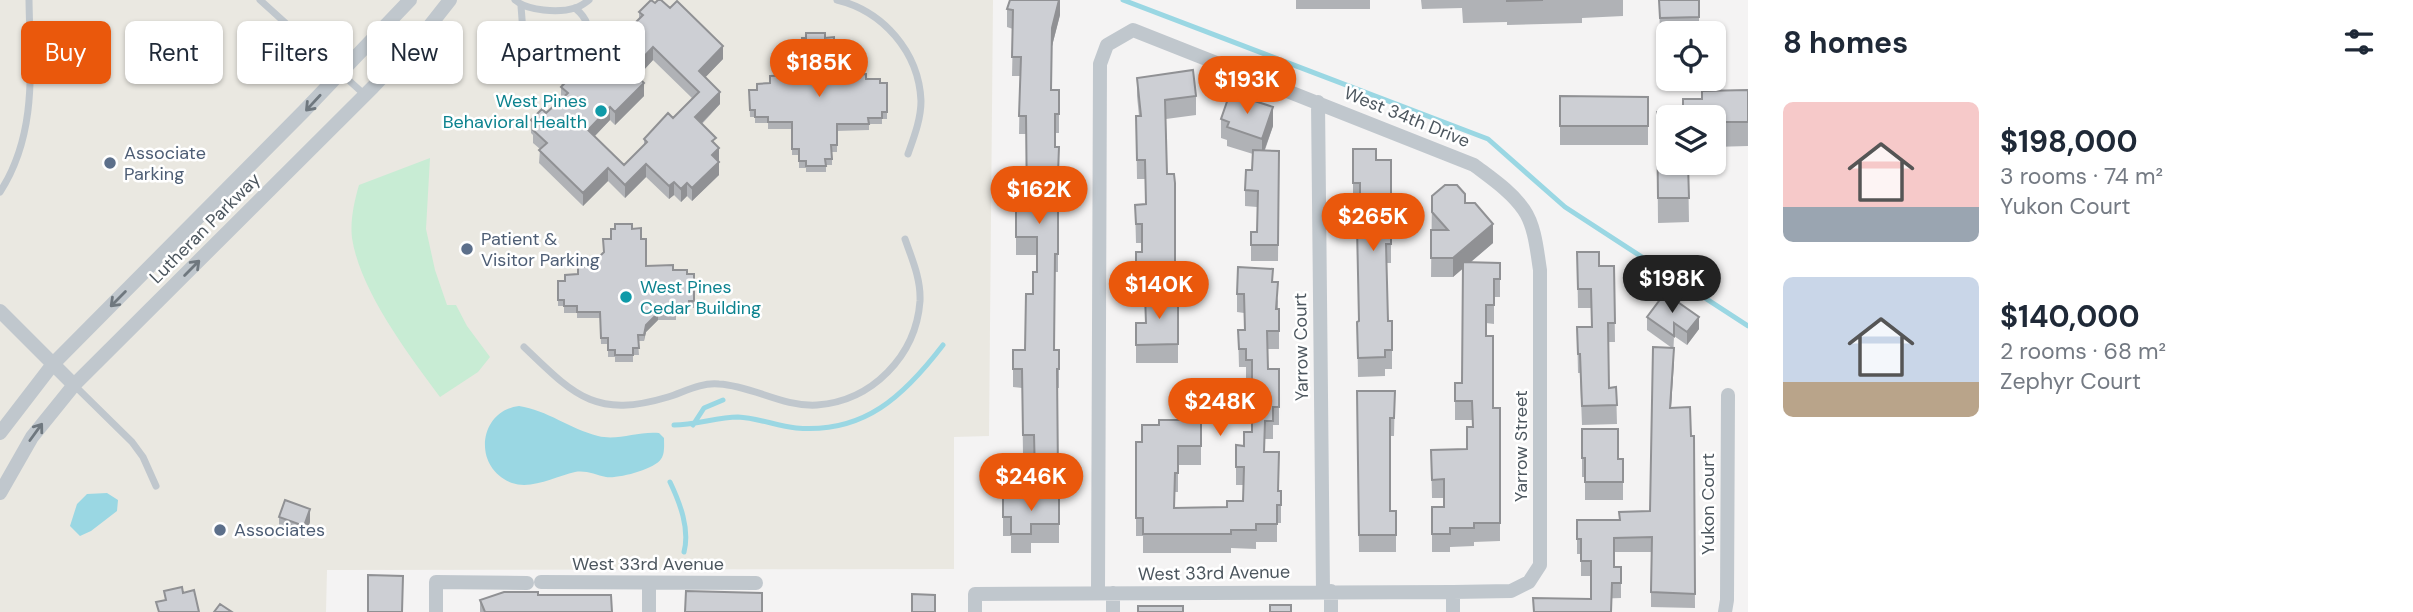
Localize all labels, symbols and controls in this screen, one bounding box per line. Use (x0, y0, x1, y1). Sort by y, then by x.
chip: Buy (21, 21, 111, 84)
chip: Rent (125, 21, 223, 84)
chip: Filters (237, 21, 353, 84)
chip: New (367, 21, 463, 84)
chip: Apartment (477, 21, 645, 84)
map controls (1656, 21, 1726, 175)
button: locate (1656, 21, 1726, 91)
text: 8 homes (1783, 23, 1908, 62)
icon: filters (2340, 23, 2378, 61)
pin: $185K (770, 40, 868, 99)
text: $185K (786, 47, 852, 77)
pin: $193K (1198, 57, 1296, 116)
text: $193K (1214, 64, 1280, 94)
street label: West 34th Drive (1341, 81, 1473, 153)
place label: West Pines Behavioral Health (443, 89, 587, 134)
one-way arrow (304, 94, 321, 111)
marker: West Pines Behavioral Health (593, 103, 609, 119)
button: layers (1656, 105, 1726, 175)
text: $198,000 (2000, 122, 2138, 161)
icon: home (1839, 130, 1923, 214)
place label: Associate Parking (124, 141, 206, 186)
marker: Associate Parking (102, 155, 118, 171)
text: 3 rooms · 74 m² (2000, 161, 2163, 191)
pin: $162K (990, 166, 1088, 226)
street label: Lutheran Parkway (144, 167, 266, 289)
text: $162K (1007, 174, 1071, 204)
text: Yukon Court (2000, 191, 2130, 221)
pin: $265K (1324, 194, 1422, 253)
text: $265K (1338, 201, 1408, 231)
place label: Patient & Visitor Parking (481, 227, 600, 272)
marker: Patient & Visitor Parking (459, 241, 475, 257)
pin: $198K (1623, 256, 1721, 315)
one-way arrow (183, 260, 200, 277)
pin: $140K (1110, 262, 1208, 321)
text: $198K (1639, 263, 1705, 293)
text: $140K (1125, 269, 1193, 299)
place label: West Pines Cedar Building (640, 275, 761, 320)
marker: West Pines Cedar Building (618, 289, 634, 305)
one-way arrow (110, 291, 127, 308)
street label: Yarrow Court (1288, 293, 1314, 401)
text: $140,000 (2000, 297, 2140, 336)
icon: home (1839, 305, 1923, 389)
text: 2 rooms · 68 m² (2000, 336, 2166, 366)
text: Zephyr Court (2000, 366, 2141, 396)
pin: $248K (1171, 378, 1269, 438)
text: $248K (1184, 386, 1256, 416)
street label: Yarrow Street (1509, 390, 1533, 502)
one-way arrow (29, 423, 43, 442)
street label: Yukon Court (1696, 453, 1720, 555)
pin: $246K (982, 454, 1080, 513)
text: $246K (995, 461, 1067, 491)
place label: Associates (234, 518, 325, 542)
marker: Associates (212, 522, 228, 538)
street label: West 33rd Avenue (572, 552, 724, 576)
street label: West 33rd Avenue (1138, 560, 1290, 586)

